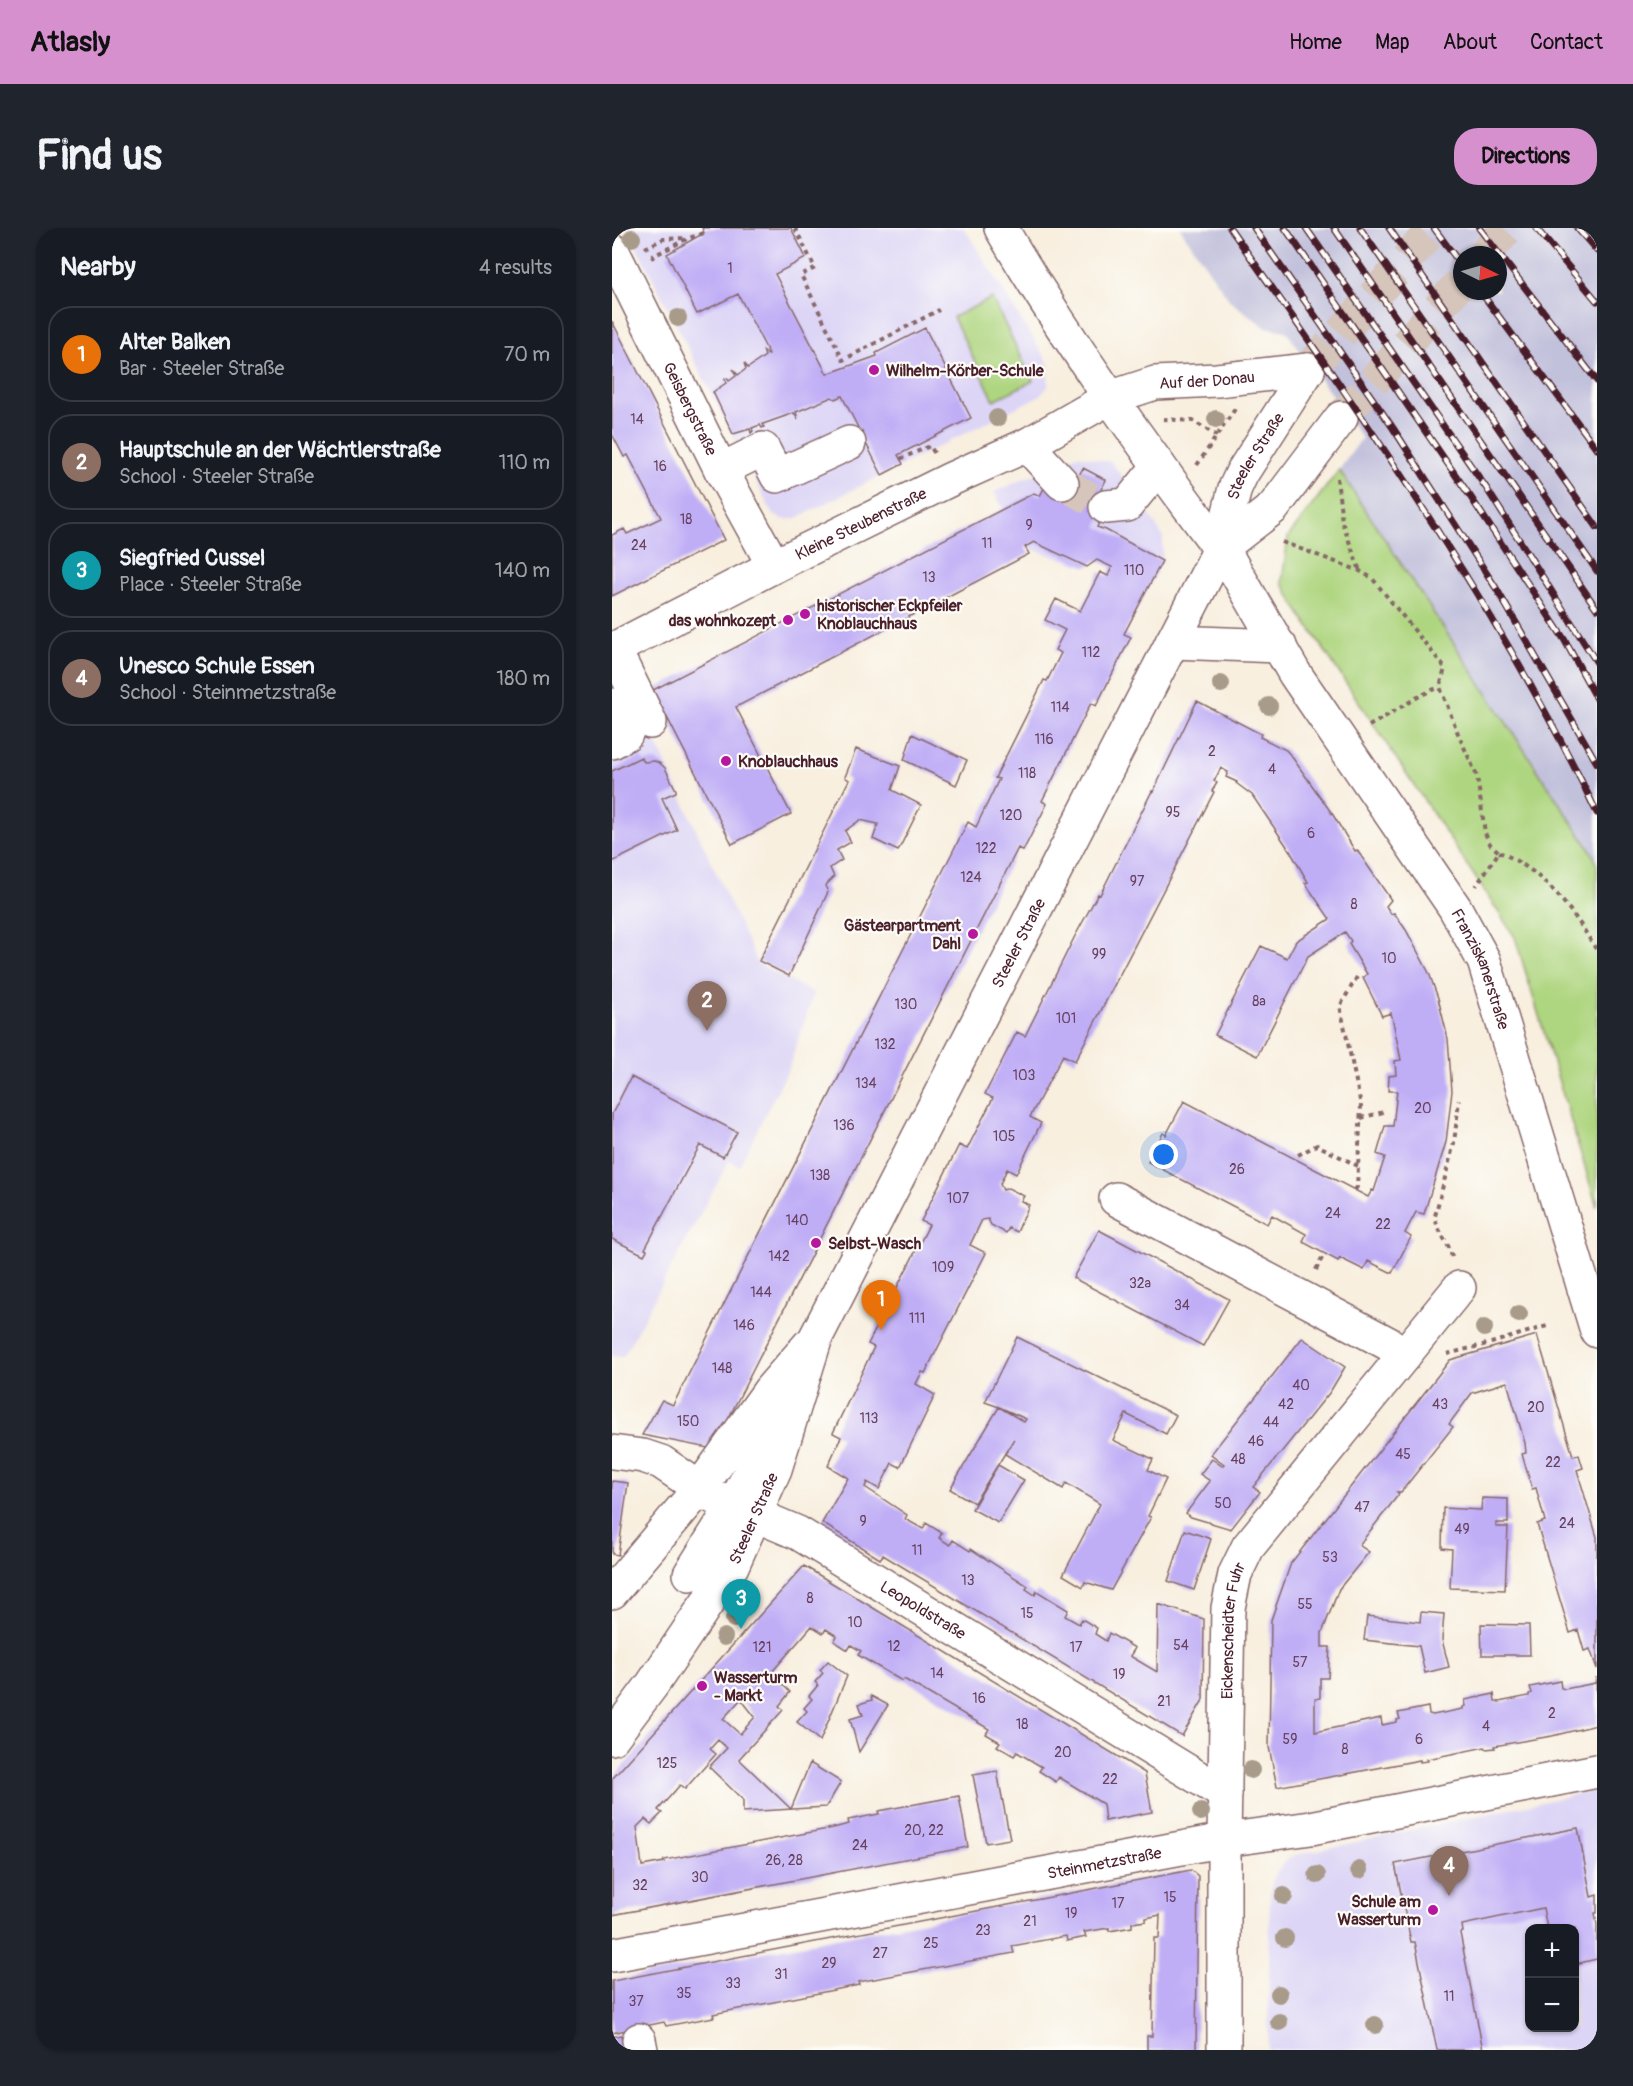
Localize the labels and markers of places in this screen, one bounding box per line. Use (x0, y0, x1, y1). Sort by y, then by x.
place label: Wilhelm-Körber-Schule (886, 361, 1045, 381)
marker: Wilhelm-Körber-Schule (867, 363, 881, 377)
place label: historischer Eckpfeiler Knoblauchhaus (817, 596, 963, 634)
marker: historischer Eckpfeiler Knoblauchhaus (798, 607, 812, 621)
place label: das wohnkozept (669, 611, 777, 631)
marker: das wohnkozept (781, 613, 795, 627)
place label: Knoblauchhaus (738, 752, 839, 772)
marker: Knoblauchhaus (719, 754, 733, 768)
place label: Gästearpartment Dahl (844, 916, 962, 954)
marker: Gästearpartment Dahl (966, 927, 980, 941)
pin: 2 (688, 982, 727, 1031)
place label: Selbst-Wasch (828, 1234, 922, 1254)
marker: Selbst-Wasch (809, 1236, 823, 1250)
pin: 1 (862, 1280, 900, 1330)
pin: 3 (722, 1580, 760, 1629)
place label: Wasserturm - Markt (714, 1668, 797, 1706)
marker: Wasserturm - Markt (695, 1679, 709, 1693)
pin: 4 (1430, 1846, 1468, 1896)
place label: Schule am Wasserturm (1338, 1892, 1421, 1930)
marker: Schule am Wasserturm (1426, 1903, 1440, 1917)

